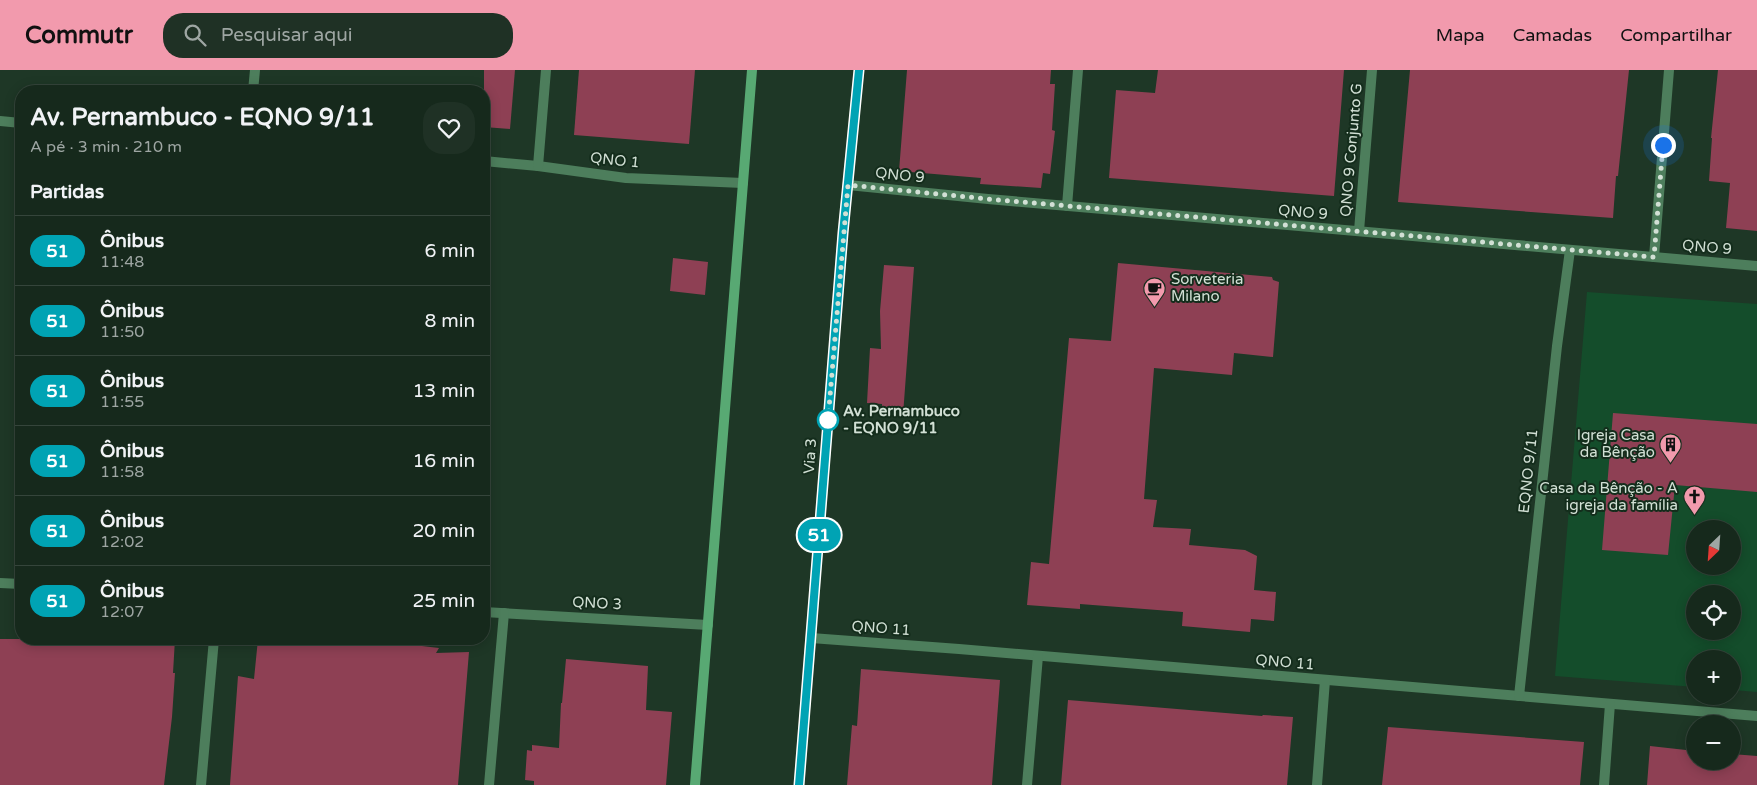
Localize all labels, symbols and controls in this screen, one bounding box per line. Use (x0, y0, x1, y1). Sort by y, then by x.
search box (163, 13, 513, 58)
text: Commutr (25, 21, 133, 50)
icon: search (181, 21, 209, 49)
text: Pesquisar aqui (221, 24, 353, 46)
text: Mapa (1436, 24, 1485, 46)
text: Camadas (1513, 24, 1592, 46)
text: Compartilhar (1620, 24, 1732, 46)
street label: QNO 9 Conjunto G (1336, 82, 1366, 218)
button: heart (423, 102, 475, 154)
text: Av. Pernambuco - EQNO 9/11 (30, 103, 375, 132)
your location (1651, 133, 1676, 158)
text: A pé · 3 min · 210 m (30, 137, 182, 157)
street label: QNO 1 (589, 148, 641, 172)
street label: QNO 9 (874, 163, 926, 187)
text: Partidas (30, 181, 104, 203)
street label: QNO 9 (1277, 201, 1329, 223)
text: Ônibus (100, 230, 164, 252)
street label: QNO 9 (1681, 236, 1733, 258)
text: 51 (46, 240, 69, 262)
text: 6 min (424, 240, 475, 262)
text: 11:48 (100, 252, 144, 272)
place label: Sorveteria Milano (1171, 270, 1243, 305)
cafe icon: Sorveteria Milano (1143, 276, 1167, 307)
text: Ônibus (100, 300, 164, 322)
text: 51 (46, 310, 69, 332)
text: 8 min (424, 310, 475, 332)
text: 11:50 (100, 322, 144, 342)
text: Ônibus (100, 370, 164, 392)
text: 51 (46, 380, 69, 402)
text: 13 min (412, 380, 475, 402)
text: 11:55 (100, 392, 144, 412)
place label: Av. Pernambuco - EQNO 9/11 (843, 402, 960, 437)
marker: Av. Pernambuco - EQNO 9/11 (817, 409, 839, 431)
place label: Igreja Casa da Bênção (1577, 426, 1655, 461)
street label: EQNO 9/11 (1515, 428, 1541, 514)
building icon: Igreja Casa da Bênção (1659, 432, 1683, 463)
street label: Via 3 (800, 438, 820, 474)
text: Ônibus (100, 440, 164, 462)
text: 51 (46, 450, 69, 472)
text: 16 min (412, 450, 475, 472)
text: 11:58 (100, 462, 144, 482)
place label: Casa da Bênção - A igreja da família (1539, 479, 1678, 514)
church icon: Casa da Bênção - A igreja da família (1682, 485, 1706, 516)
text: Ônibus (100, 510, 164, 532)
line badge: 51 (796, 519, 842, 551)
text: 51 (46, 520, 69, 542)
text: 20 min (412, 520, 475, 542)
north arrow (1686, 520, 1741, 575)
map controls (1686, 520, 1741, 770)
text: 51 (808, 524, 830, 546)
text: 12:02 (100, 532, 144, 552)
text: Ônibus (100, 580, 164, 602)
button: locate (1686, 585, 1741, 640)
text: 51 (46, 590, 69, 612)
text: 25 min (412, 590, 475, 612)
street label: QNO 3 (572, 593, 622, 613)
text: 12:07 (100, 602, 144, 622)
street label: QNO 11 (851, 617, 911, 639)
street label: QNO 11 (1255, 650, 1315, 674)
button: + (1686, 650, 1741, 705)
button: − (1686, 715, 1741, 770)

